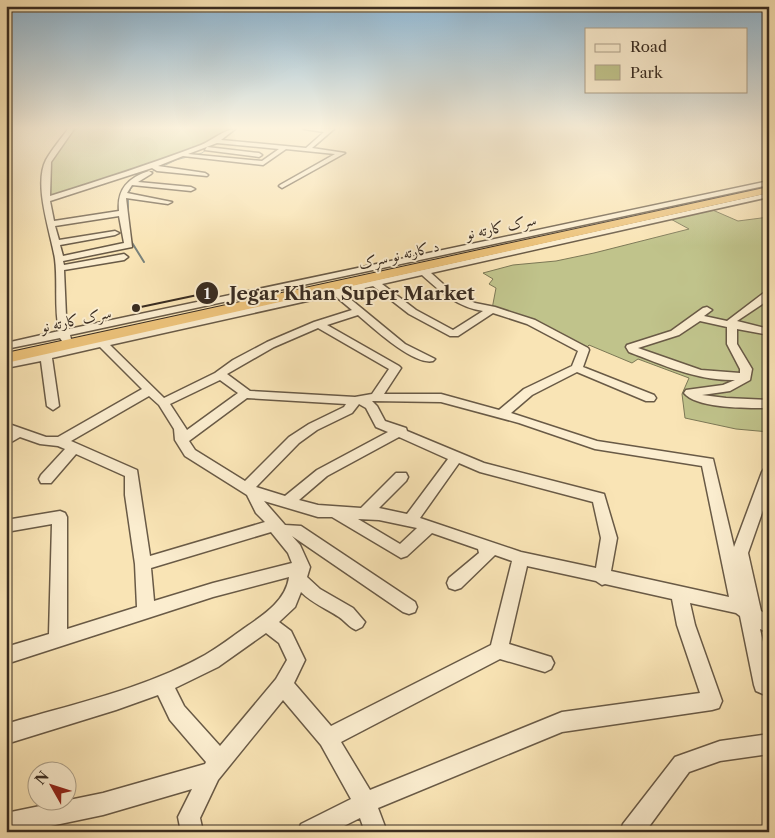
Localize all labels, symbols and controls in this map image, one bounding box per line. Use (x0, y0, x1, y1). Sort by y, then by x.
legend (585, 28, 748, 92)
text: Road (630, 37, 667, 56)
text: Park (630, 63, 664, 82)
street label: سرک کارته نو (462, 210, 538, 245)
street label: د کارته نو سړک (357, 236, 442, 276)
callout: Jegar Khan Super Market (195, 276, 485, 310)
text: Jegar Khan Super Market (226, 282, 475, 305)
text: 1 (204, 284, 211, 303)
street label: سرک کارته نو (37, 303, 113, 338)
north arrow (28, 760, 78, 810)
text: N (31, 767, 53, 788)

